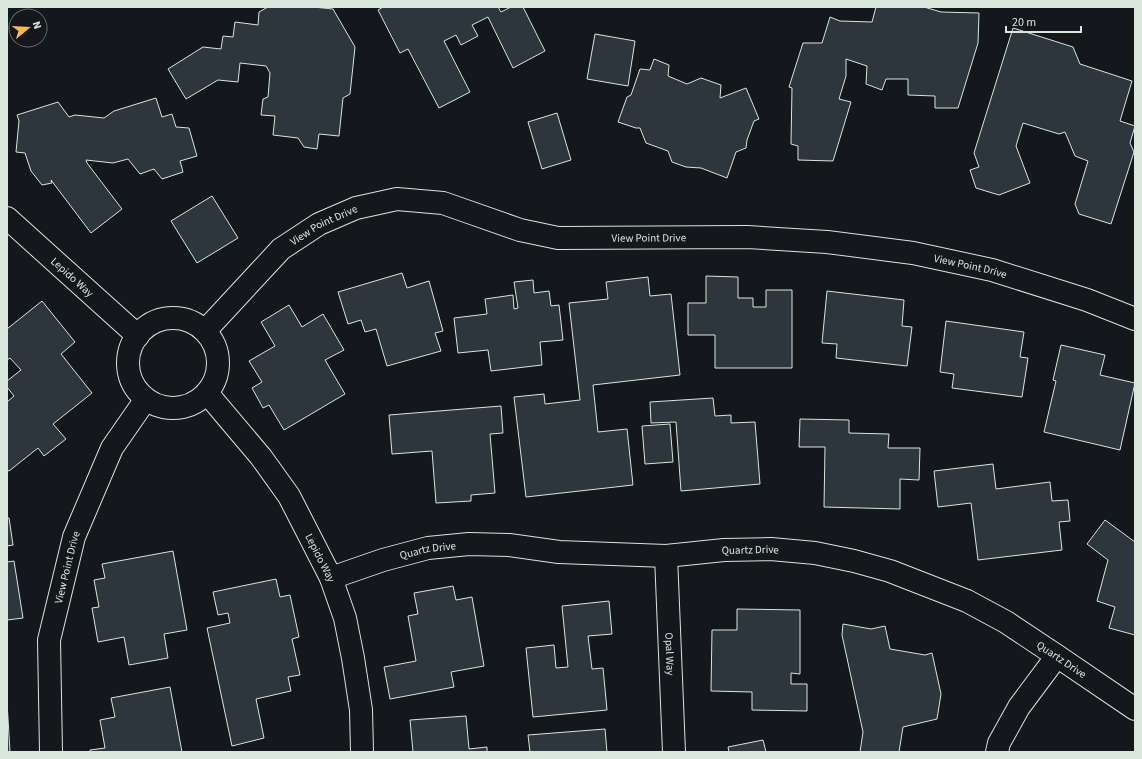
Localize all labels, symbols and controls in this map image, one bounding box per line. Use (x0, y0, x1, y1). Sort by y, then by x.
north arrow (8, 8, 48, 48)
scale bar (1006, 8, 1081, 34)
text: 20 m (1012, 14, 1036, 31)
text: N (29, 19, 45, 31)
street label: View Point Drive (287, 201, 360, 249)
street label: View Point Drive (612, 230, 687, 246)
street label: View Point Drive (933, 251, 1009, 282)
street label: Lepido Way (47, 254, 97, 301)
street label: View Point Drive (51, 528, 84, 605)
street label: Lepido Way (301, 531, 339, 584)
street label: Quartz Drive (398, 538, 457, 563)
street label: Quartz Drive (722, 542, 780, 558)
street label: Opal Way (661, 632, 678, 676)
street label: Quartz Drive (1034, 637, 1090, 682)

